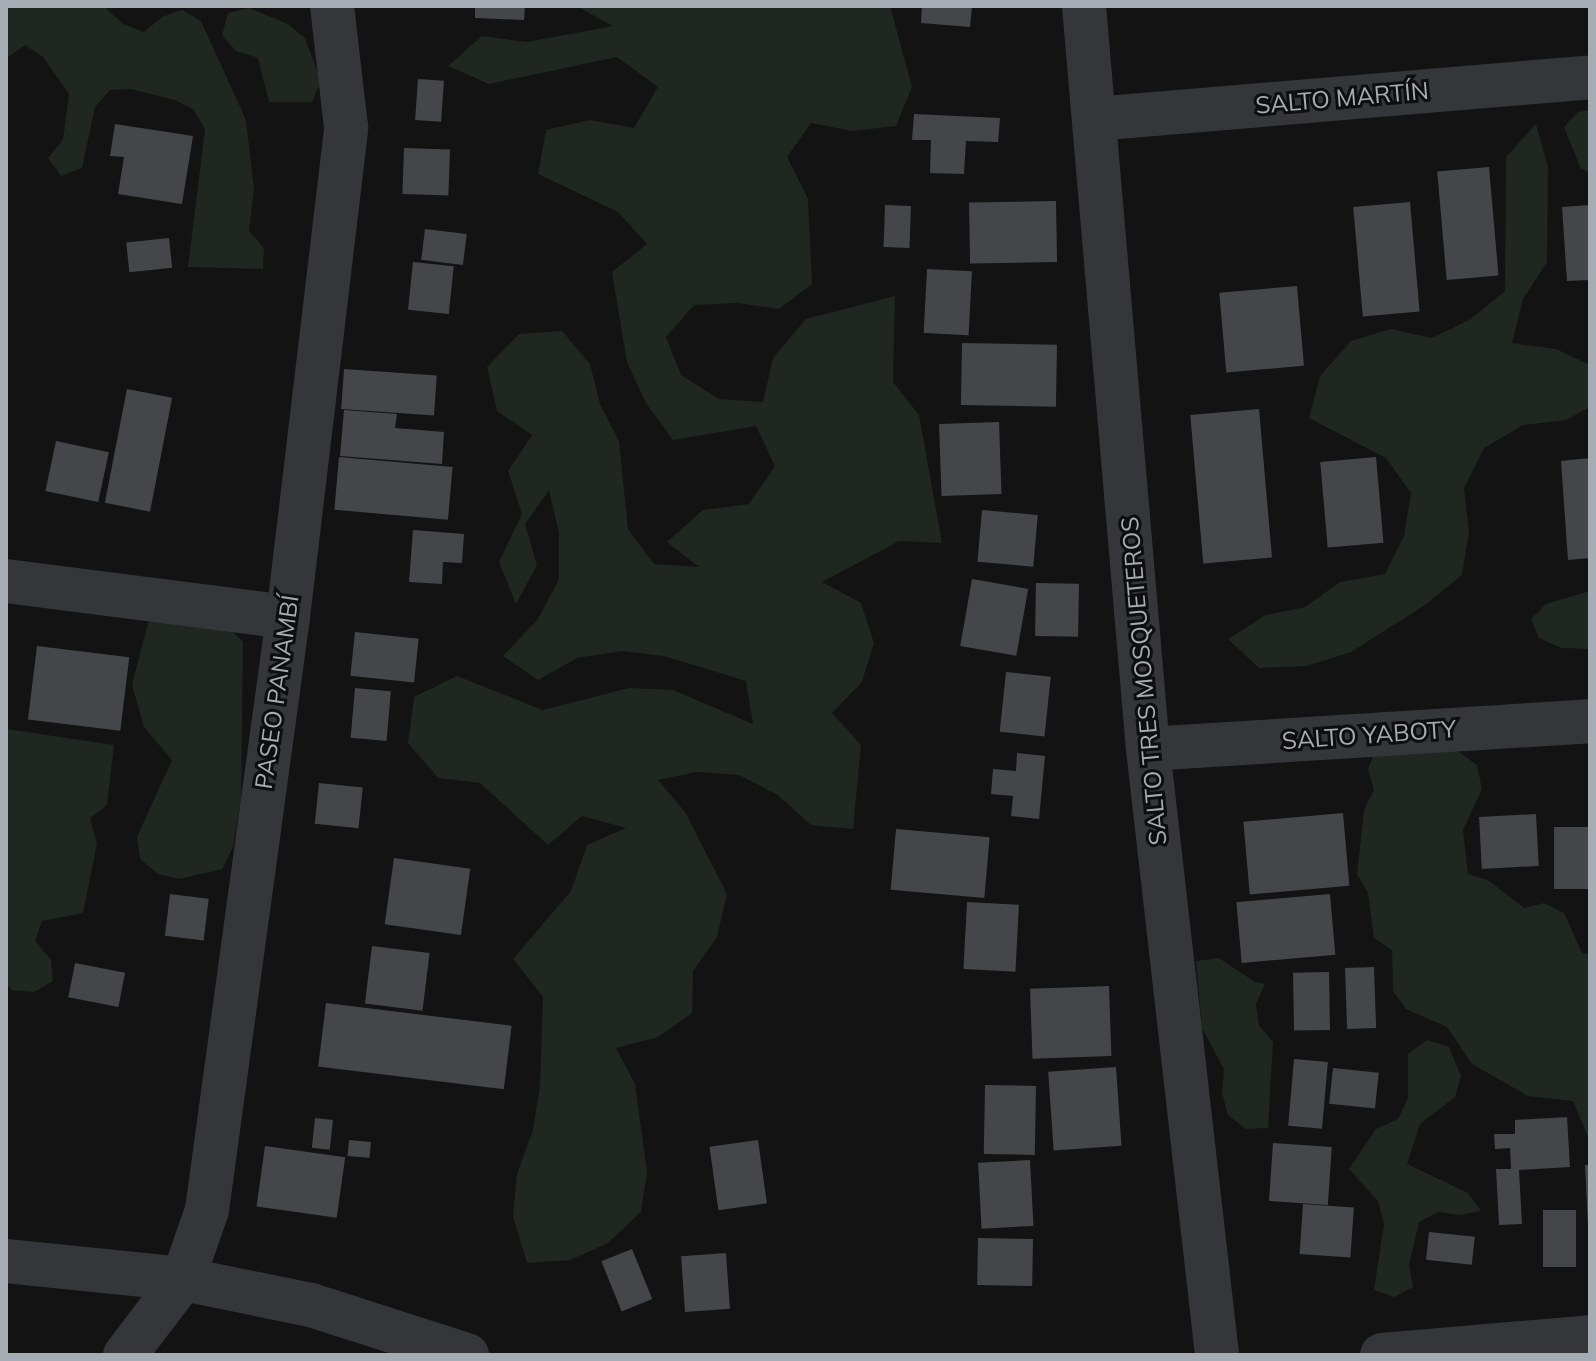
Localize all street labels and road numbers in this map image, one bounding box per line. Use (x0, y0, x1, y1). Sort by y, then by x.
street label: SALTO MARTÍN (1254, 76, 1430, 120)
street label: SALTO TRES MOSQUETEROS (1115, 516, 1173, 846)
street label: PASEO PANAMBÍ (249, 593, 305, 791)
street label: SALTO YABOTY (1281, 715, 1457, 755)

